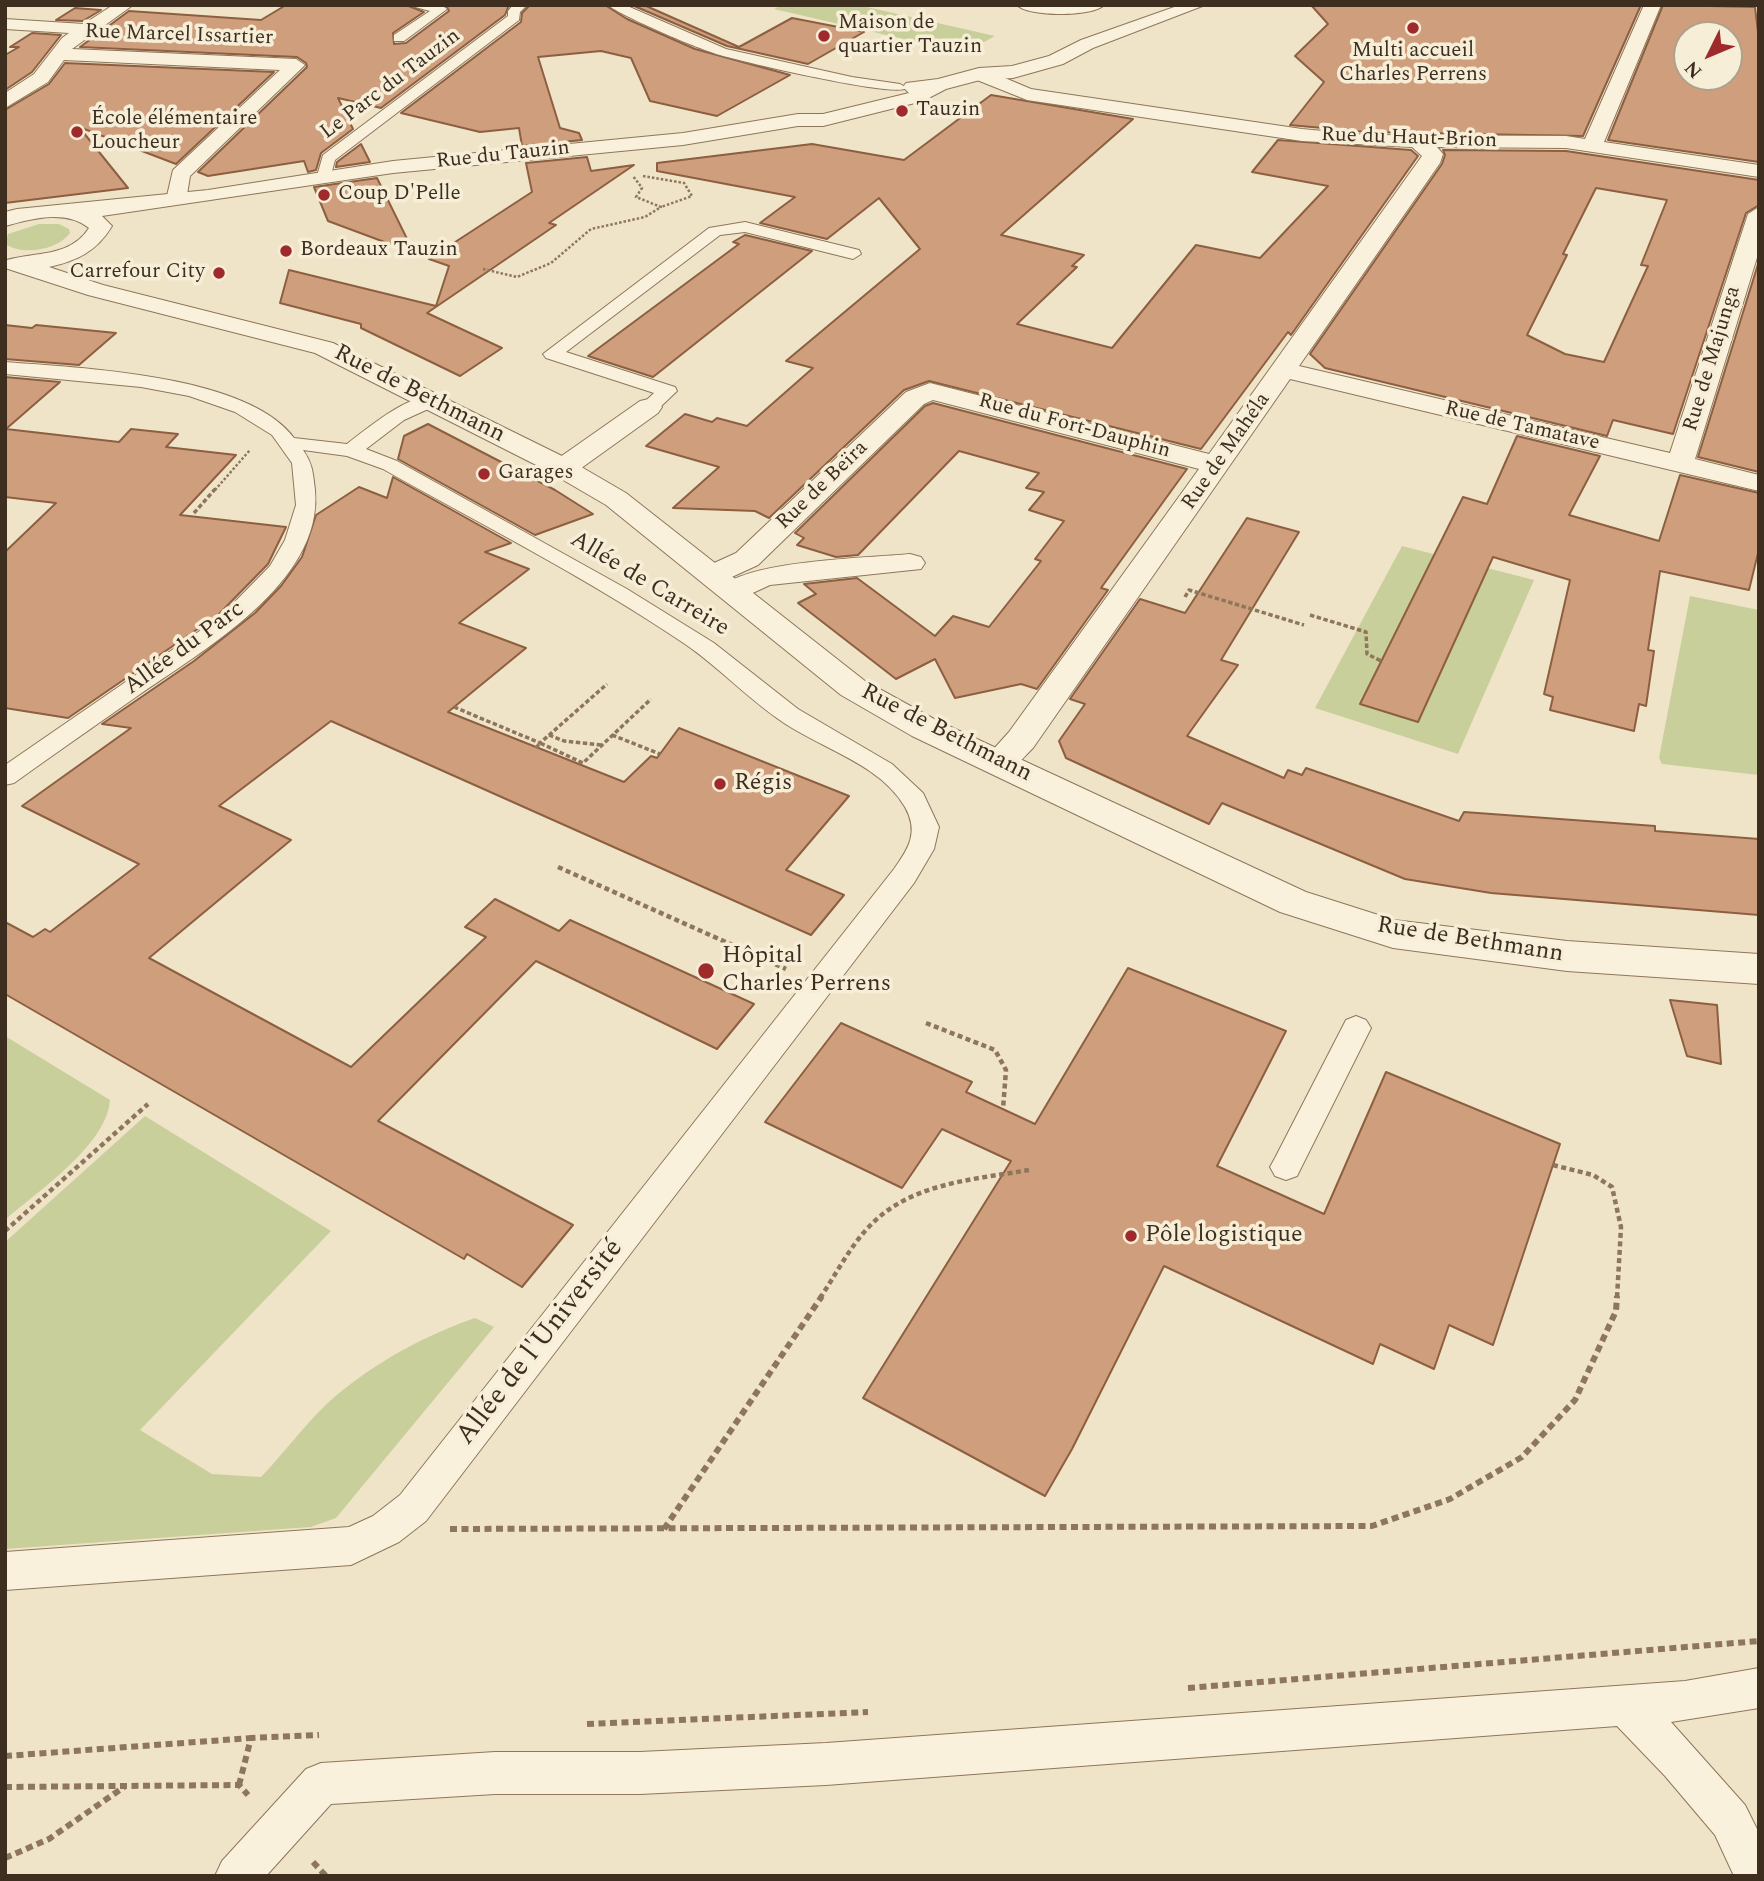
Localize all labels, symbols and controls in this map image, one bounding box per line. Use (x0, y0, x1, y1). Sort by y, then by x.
place label: Maison de quartier Tauzin (838, 11, 982, 61)
street label: Rue Marcel Issartier (84, 20, 274, 52)
marker: Multi accueil Charles Perrens (1405, 20, 1421, 36)
north arrow (1673, 21, 1743, 91)
street label: Le Parc du Tauzin (316, 24, 466, 146)
marker: Maison de quartier Tauzin (816, 28, 832, 44)
place label: Multi accueil Charles Perrens (1339, 39, 1487, 89)
text: N (1678, 54, 1710, 85)
place label: Tauzin (916, 98, 980, 124)
marker: Tauzin (894, 103, 910, 119)
place label: École élémentaire Loucheur (91, 107, 257, 157)
street label: Rue du Haut-Brion (1321, 123, 1497, 155)
marker: École élémentaire Loucheur (69, 124, 85, 140)
street label: Rue du Tauzin (435, 136, 571, 176)
place label: Coup D'Pelle (338, 182, 461, 208)
marker: Coup D'Pelle (316, 187, 332, 203)
place label: Bordeaux Tauzin (300, 238, 458, 264)
marker: Bordeaux Tauzin (278, 243, 294, 259)
place label: Carrefour City (69, 260, 205, 286)
marker: Carrefour City (211, 265, 227, 281)
street label: Rue de Majunga (1679, 283, 1747, 435)
street label: Rue de Bethmann (329, 339, 509, 451)
street label: Rue du Fort-Dauphin (975, 389, 1173, 465)
street label: Rue de Mahéla (1177, 389, 1277, 515)
street label: Rue de Tamatave (1442, 397, 1602, 457)
street label: Rue de Beïra (772, 436, 874, 536)
place label: Garages (498, 461, 574, 487)
marker: Garages (476, 466, 492, 482)
street label: Allée de Carreire (564, 526, 734, 644)
street label: Allée du Parc (119, 596, 251, 702)
street label: Rue de Bethmann (856, 678, 1036, 790)
place label: Régis (734, 770, 792, 798)
marker: Régis (712, 776, 728, 792)
street label: Rue de Bethmann (1375, 912, 1565, 970)
place label: Hôpital Charles Perrens (722, 943, 891, 999)
marker: Hôpital Charles Perrens (696, 961, 716, 981)
place label: Pôle logistique (1145, 1222, 1303, 1250)
marker: Pôle logistique (1123, 1228, 1139, 1244)
street label: Allée de l'Université (450, 1233, 632, 1453)

